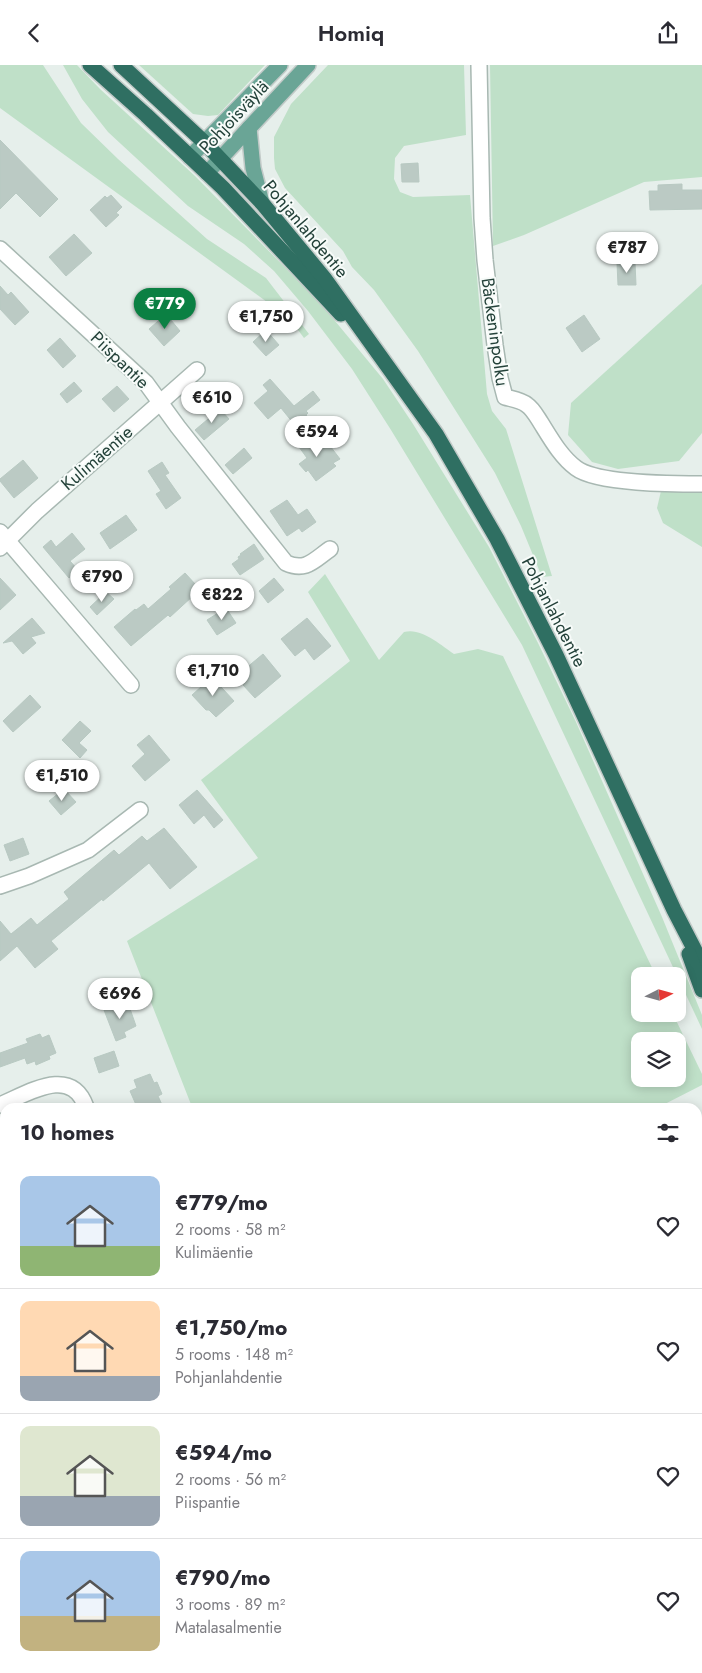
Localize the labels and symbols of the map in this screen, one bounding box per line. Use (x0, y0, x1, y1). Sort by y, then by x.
street label: Pohjoisväylä (193, 74, 275, 160)
street label: Pohjanlahdentie (257, 174, 355, 284)
pin: €787 (597, 231, 657, 274)
street label: Bäckeninpolku (475, 276, 515, 388)
pin: €779 (135, 287, 195, 330)
pin: €1,750 (225, 301, 307, 343)
street label: Piispantie (85, 325, 155, 395)
pin: €610 (182, 381, 242, 424)
pin: €594 (287, 415, 347, 458)
street label: Kulimäentie (55, 419, 139, 497)
street label: Pohjanlahdentie (515, 552, 593, 672)
pin: €790 (72, 561, 132, 603)
pin: €822 (192, 579, 252, 621)
pin: €1,710 (172, 655, 254, 697)
pin: €1,510 (21, 759, 103, 802)
north arrow (631, 967, 686, 1023)
pin: €696 (90, 977, 150, 1020)

